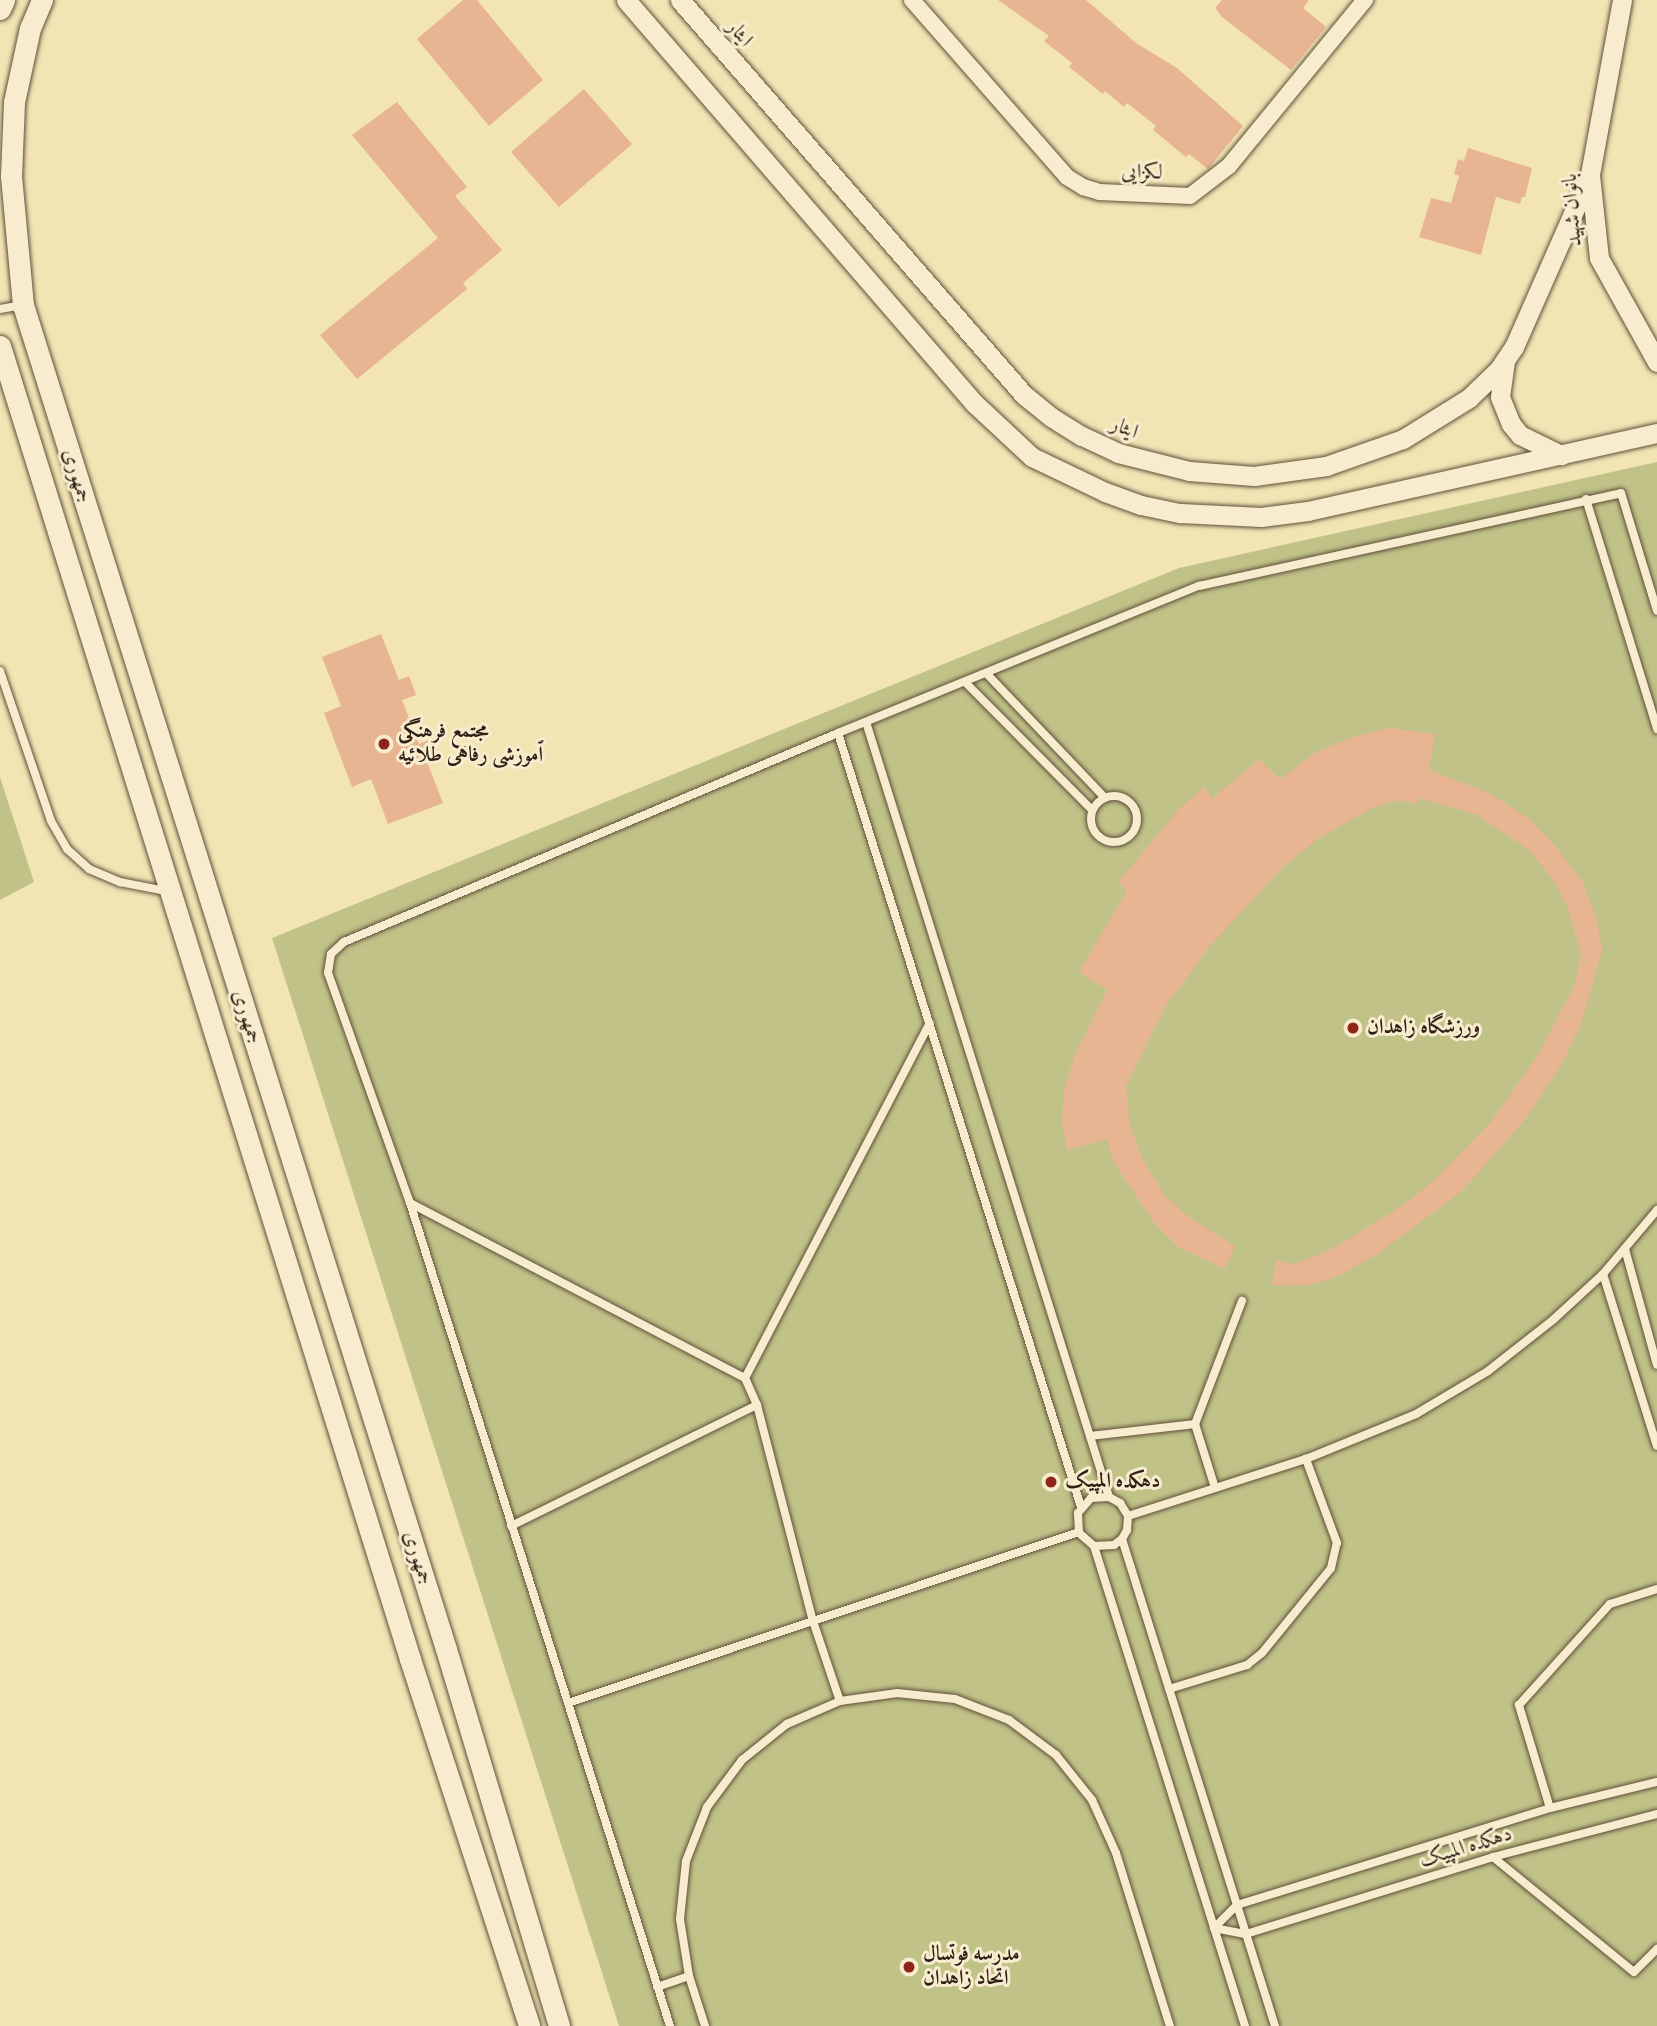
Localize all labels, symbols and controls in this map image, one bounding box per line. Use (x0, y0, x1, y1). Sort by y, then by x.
street label: ایثار (720, 15, 758, 53)
street label: لکزایی (1121, 160, 1163, 186)
street label: بانوان شهید (1558, 173, 1588, 247)
street label: ایثار (1107, 412, 1141, 446)
street label: جمهوری (56, 446, 96, 506)
place label: مجتمع فرهنگی ٱموزشی رفاهی طلائیه (398, 719, 543, 769)
marker: مجتمع فرهنگی ٱموزشی رفاهی طلائیه (376, 736, 392, 752)
street label: جمهوری (225, 987, 267, 1047)
place label: ورزشگاه زاهدان (1367, 1015, 1480, 1041)
marker: ورزشگاه زاهدان (1345, 1020, 1361, 1036)
place label: دهکده المپیک (1065, 1469, 1160, 1495)
marker: دهکده المپیک (1043, 1474, 1059, 1490)
street label: جمهوری (396, 1528, 438, 1588)
street label: دهکده المپیک (1417, 1822, 1515, 1874)
place label: مدرسه فوتسال اتحاد زاهدان (923, 1942, 1020, 1992)
marker: مدرسه فوتسال اتحاد زاهدان (901, 1959, 917, 1975)

